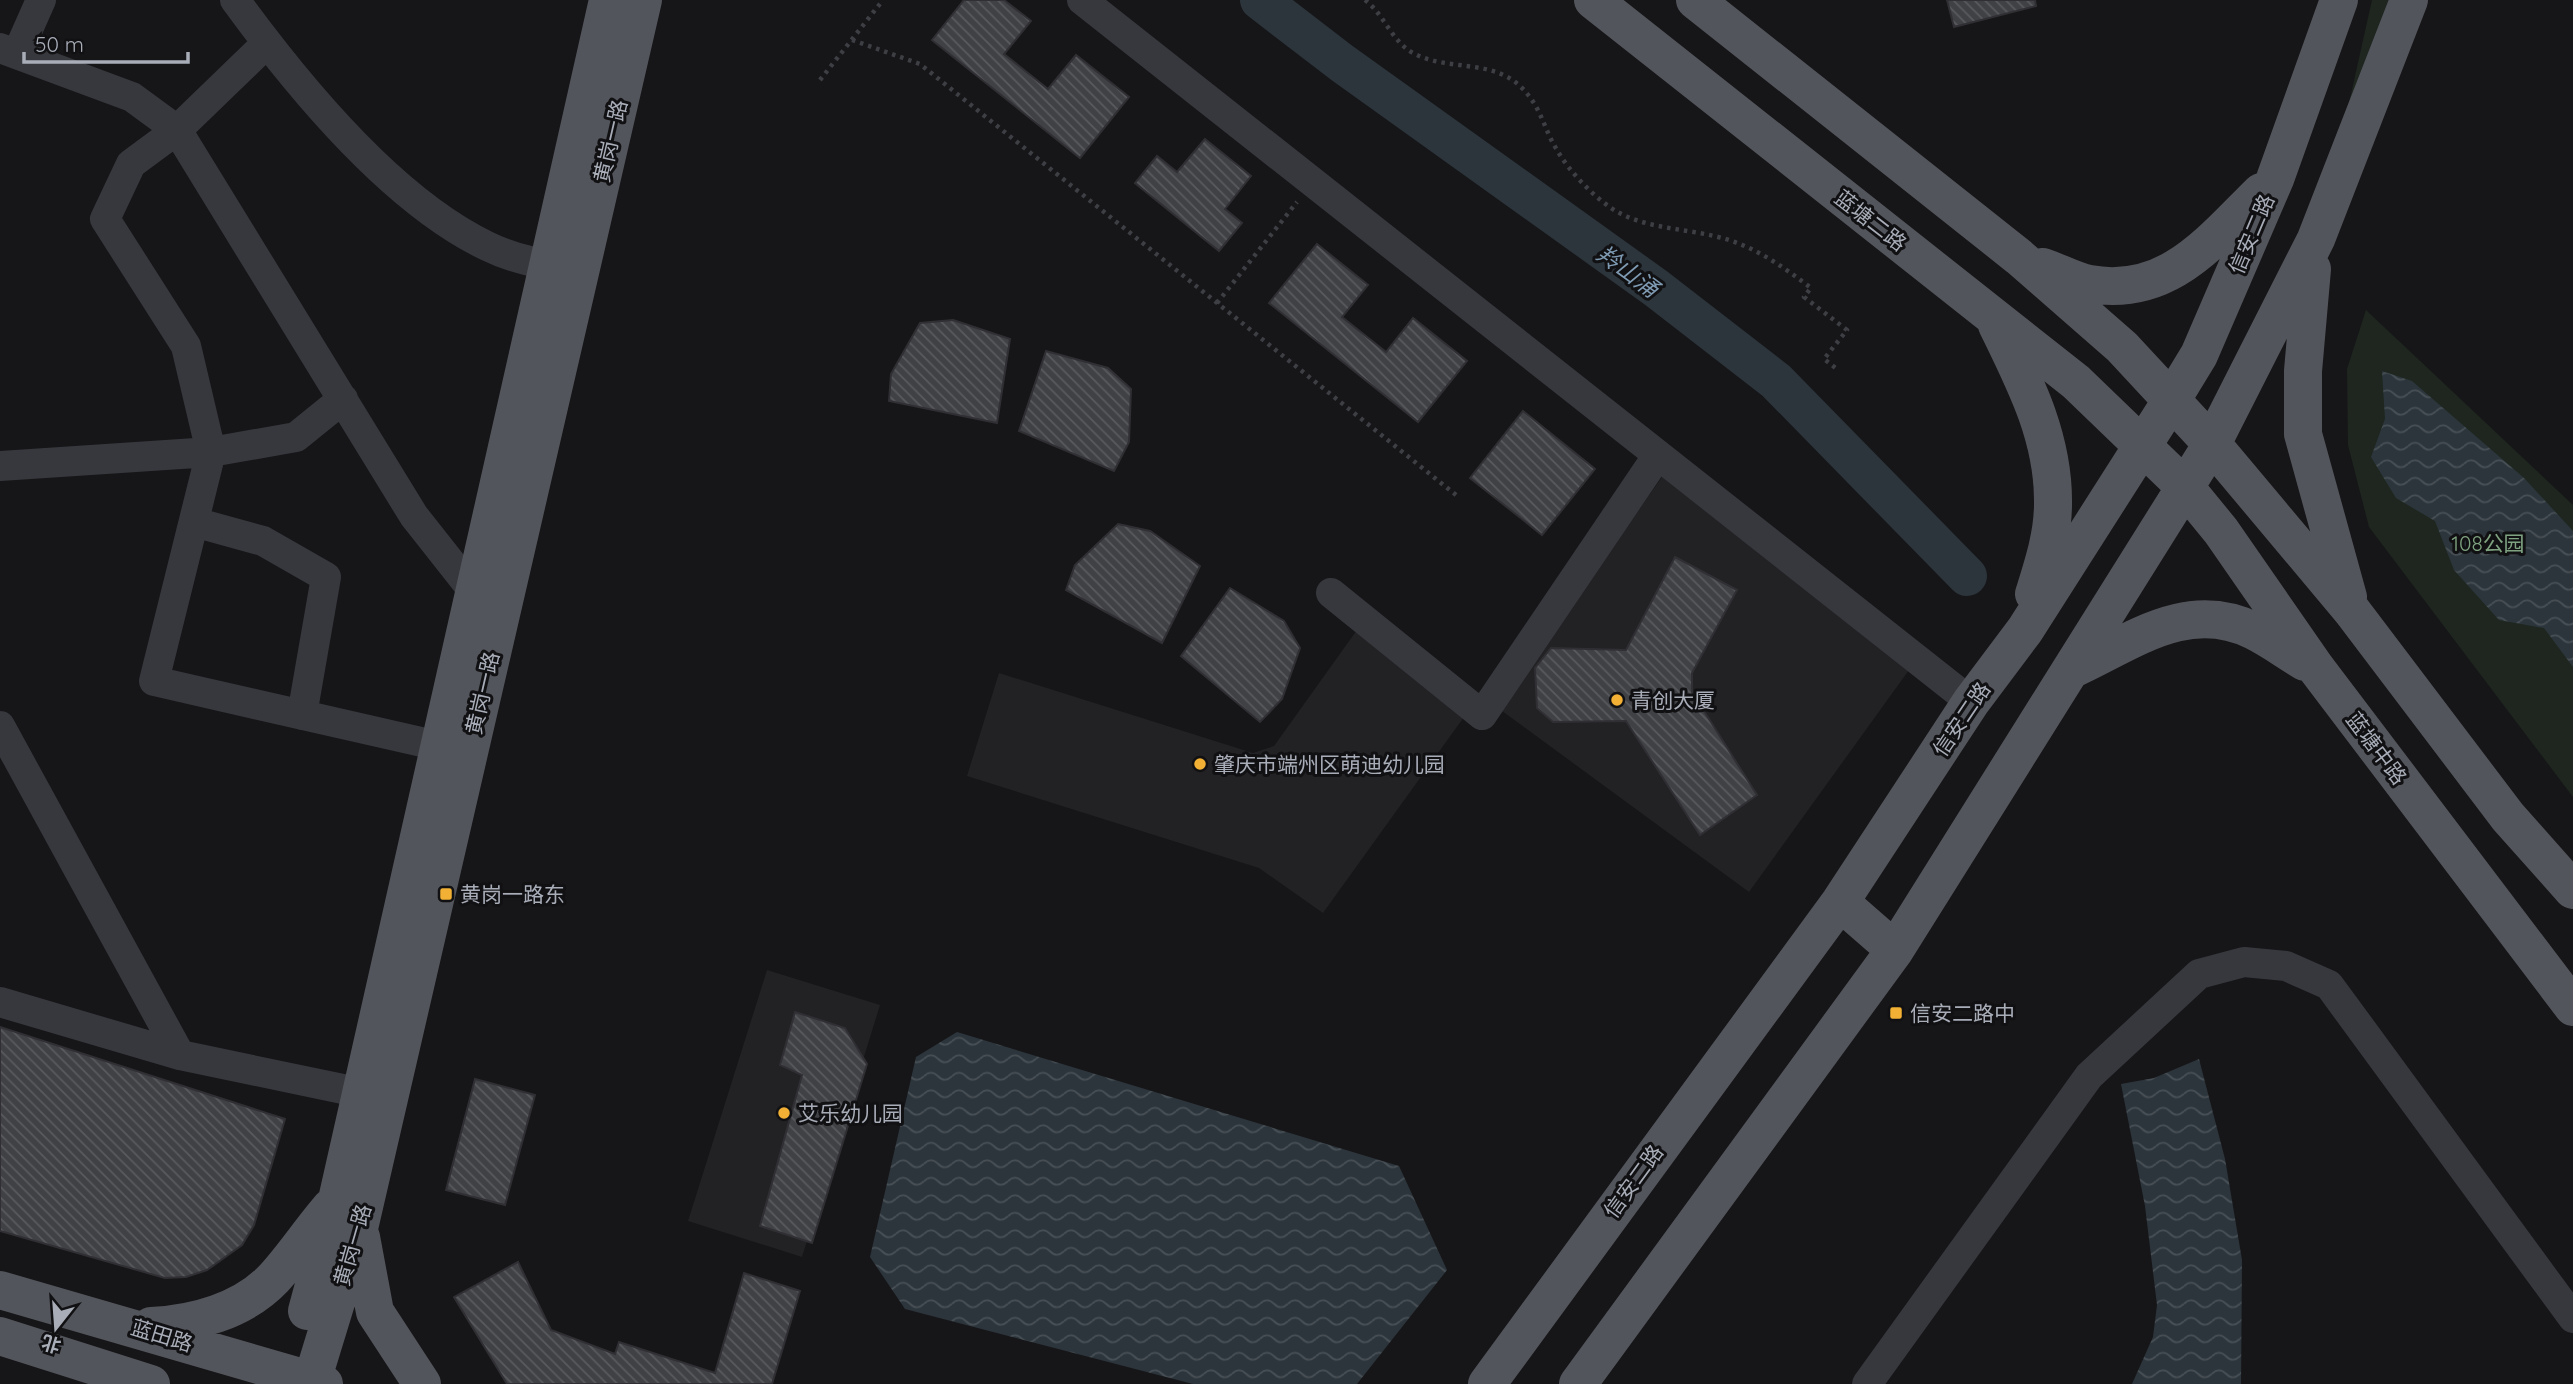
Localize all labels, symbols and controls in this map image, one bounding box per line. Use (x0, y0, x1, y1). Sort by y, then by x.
scale bar (24, 21, 189, 65)
text: 50 m (35, 31, 84, 57)
street label: 黄岗一路 (588, 97, 632, 185)
street label: 蓝塘二路 (1830, 184, 1912, 256)
street label: 信安二路 (2223, 190, 2279, 278)
water label: 羚山涌 (1592, 239, 1667, 305)
park label: 108公园 (2451, 530, 2525, 556)
street label: 黄岗一路 (460, 649, 504, 737)
street label: 信安二路 (1927, 677, 1995, 761)
place label: 青创大厦 (1631, 687, 1715, 713)
marker: 青创大厦 (1609, 692, 1625, 708)
street label: 蓝塘中路 (2341, 707, 2413, 789)
place label: 肇庆市端州区萌迪幼儿园 (1214, 751, 1445, 777)
marker: 肇庆市端州区萌迪幼儿园 (1192, 756, 1208, 772)
place label: 黄岗一路东 (460, 881, 565, 907)
marker: 黄岗一路东 (438, 886, 454, 902)
place label: 信安二路中 (1910, 1000, 2015, 1026)
marker: 信安二路中 (1888, 1005, 1904, 1021)
place label: 艾乐幼儿园 (798, 1100, 903, 1126)
marker: 艾乐幼儿园 (776, 1105, 792, 1121)
street label: 信安二路 (1598, 1139, 1668, 1223)
street label: 黄岗一路 (328, 1201, 376, 1289)
north arrow (21, 1293, 91, 1363)
street label: 蓝田路 (128, 1313, 196, 1357)
text: 北 (38, 1330, 64, 1359)

